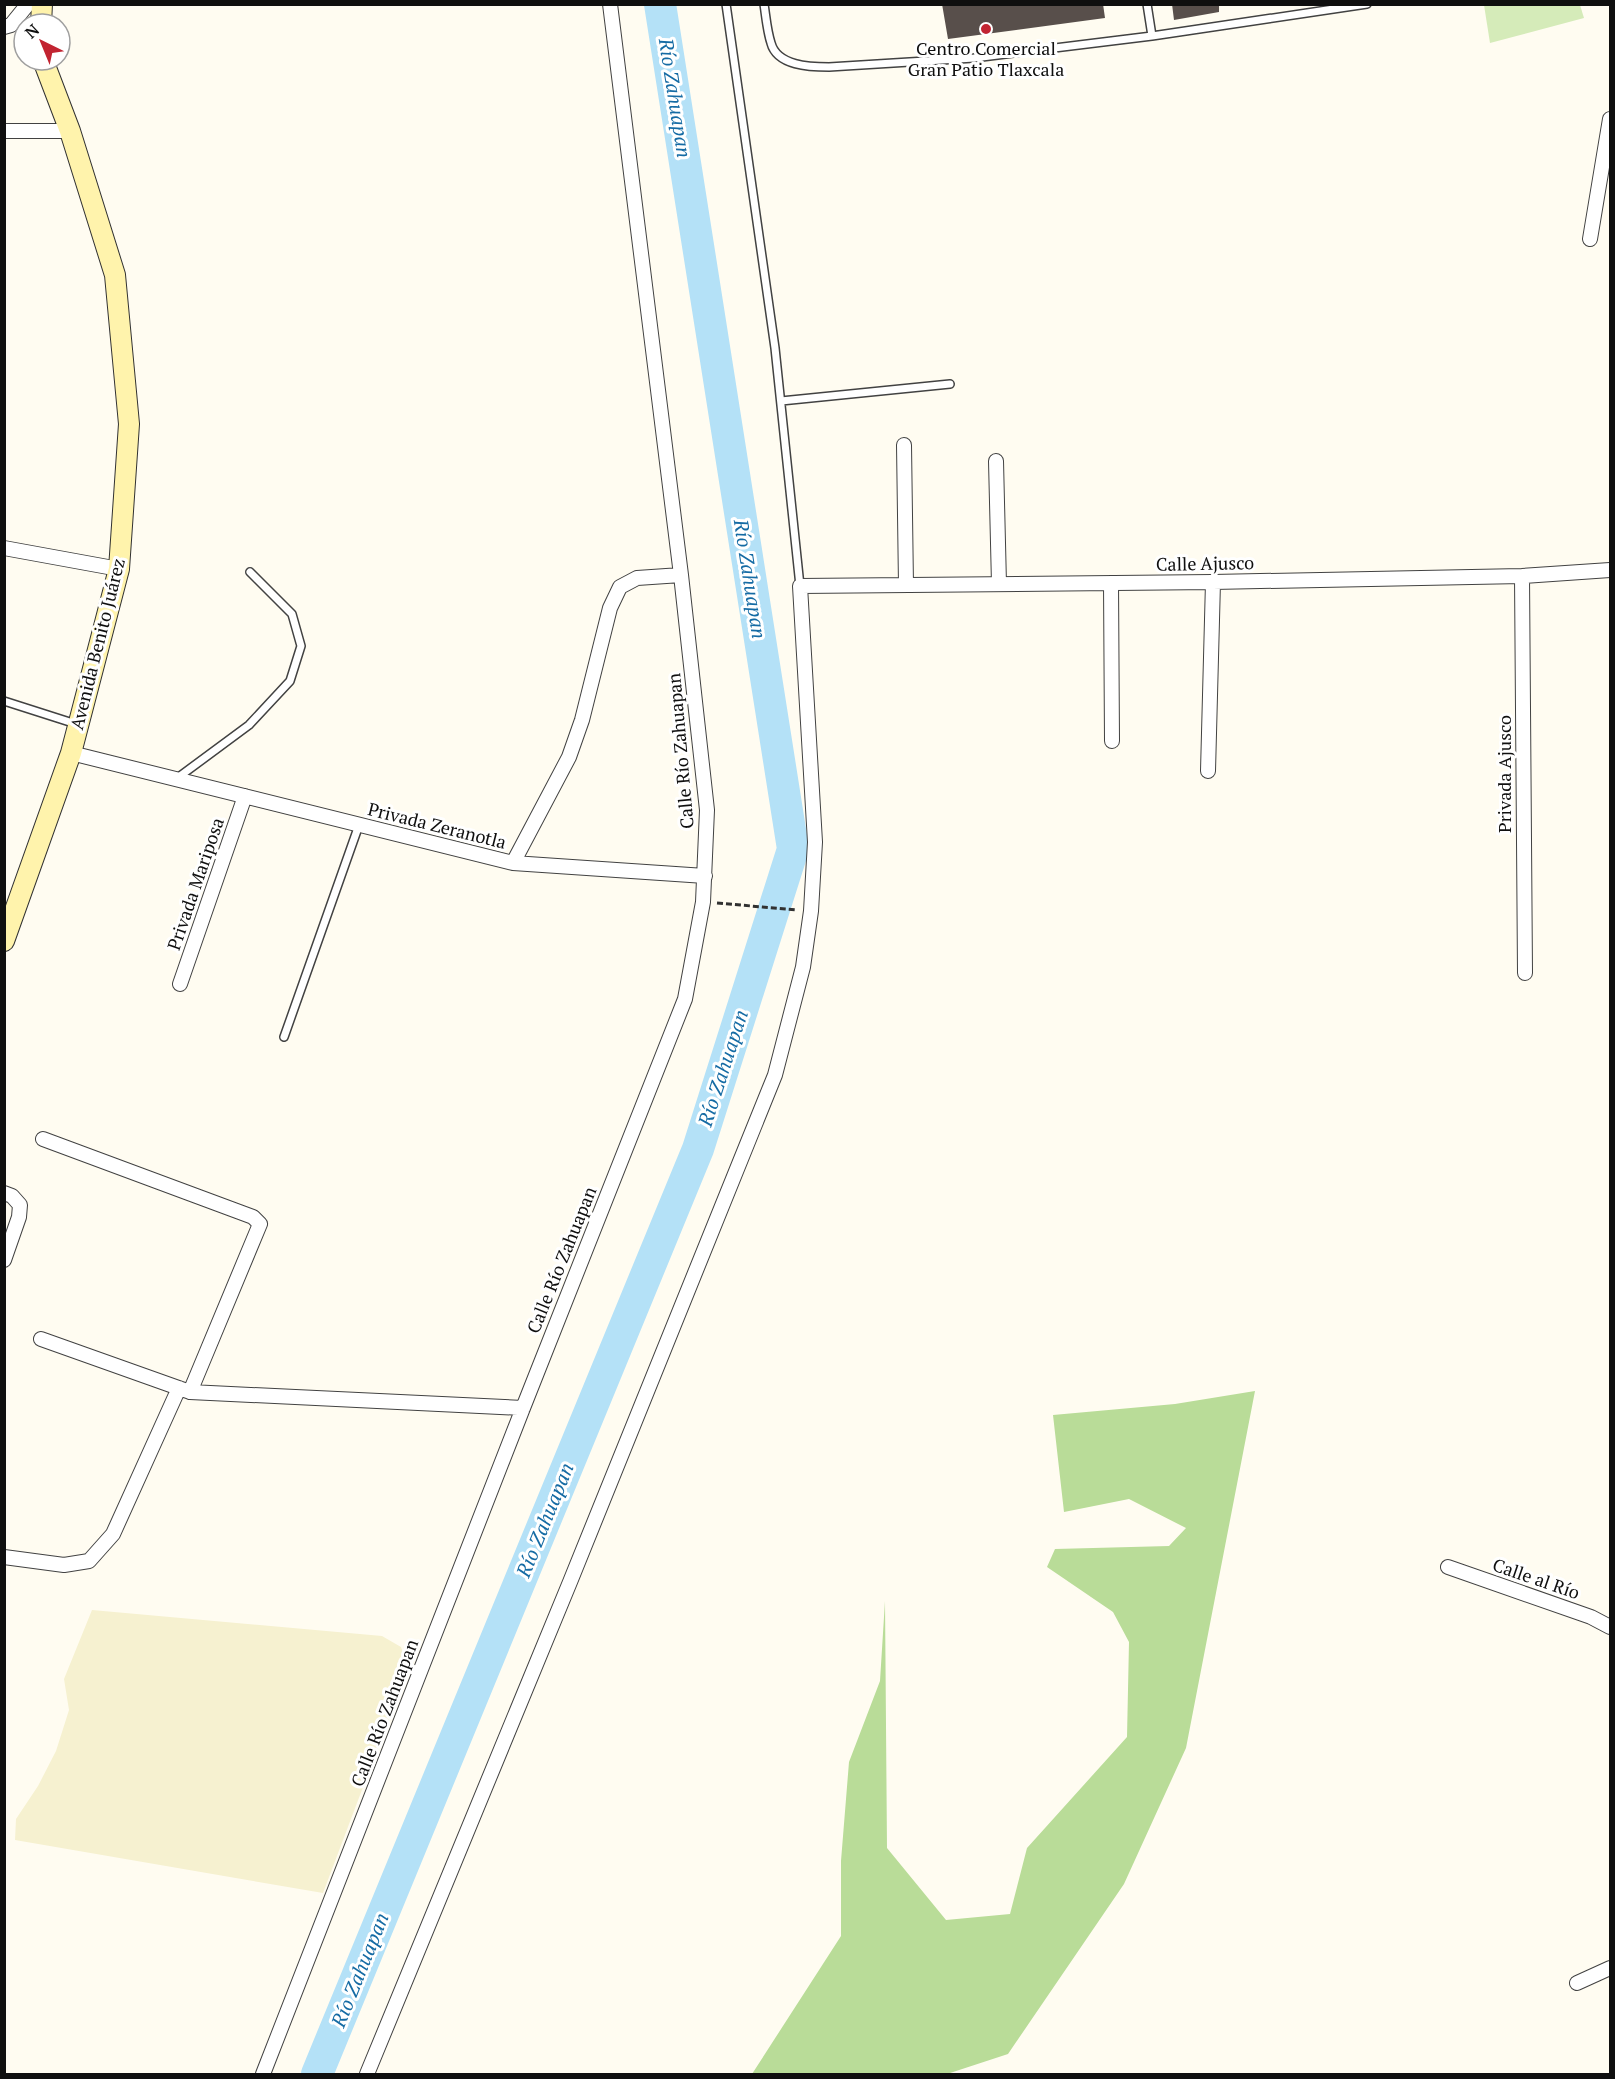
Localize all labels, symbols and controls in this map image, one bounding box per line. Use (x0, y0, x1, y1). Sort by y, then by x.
north arrow (12, 12, 72, 72)
text: N (20, 19, 44, 43)
marker: Centro Comercial Gran Patio Tlaxcala (979, 22, 993, 36)
water label: Río Zahuapan (653, 35, 698, 160)
place label: Centro Comercial Gran Patio Tlaxcala (908, 36, 1064, 81)
water label: Río Zahuapan (728, 516, 773, 641)
street label: Calle Ajusco (1156, 550, 1254, 576)
street label: Avenida Benito Juárez (64, 556, 130, 732)
street label: Calle Río Zahuapan (661, 672, 699, 830)
street label: Privada Ajusco (1492, 715, 1516, 833)
street label: Privada Zeranotla (365, 796, 509, 854)
street label: Privada Mariposa (161, 814, 229, 953)
water label: Río Zahuapan (691, 1006, 754, 1130)
street label: Calle Río Zahuapan (521, 1182, 602, 1337)
water label: Río Zahuapan (509, 1459, 580, 1582)
street label: Calle al Río (1490, 1552, 1583, 1604)
street label: Calle Río Zahuapan (345, 1635, 423, 1790)
water label: Río Zahuapan (324, 1909, 395, 2032)

